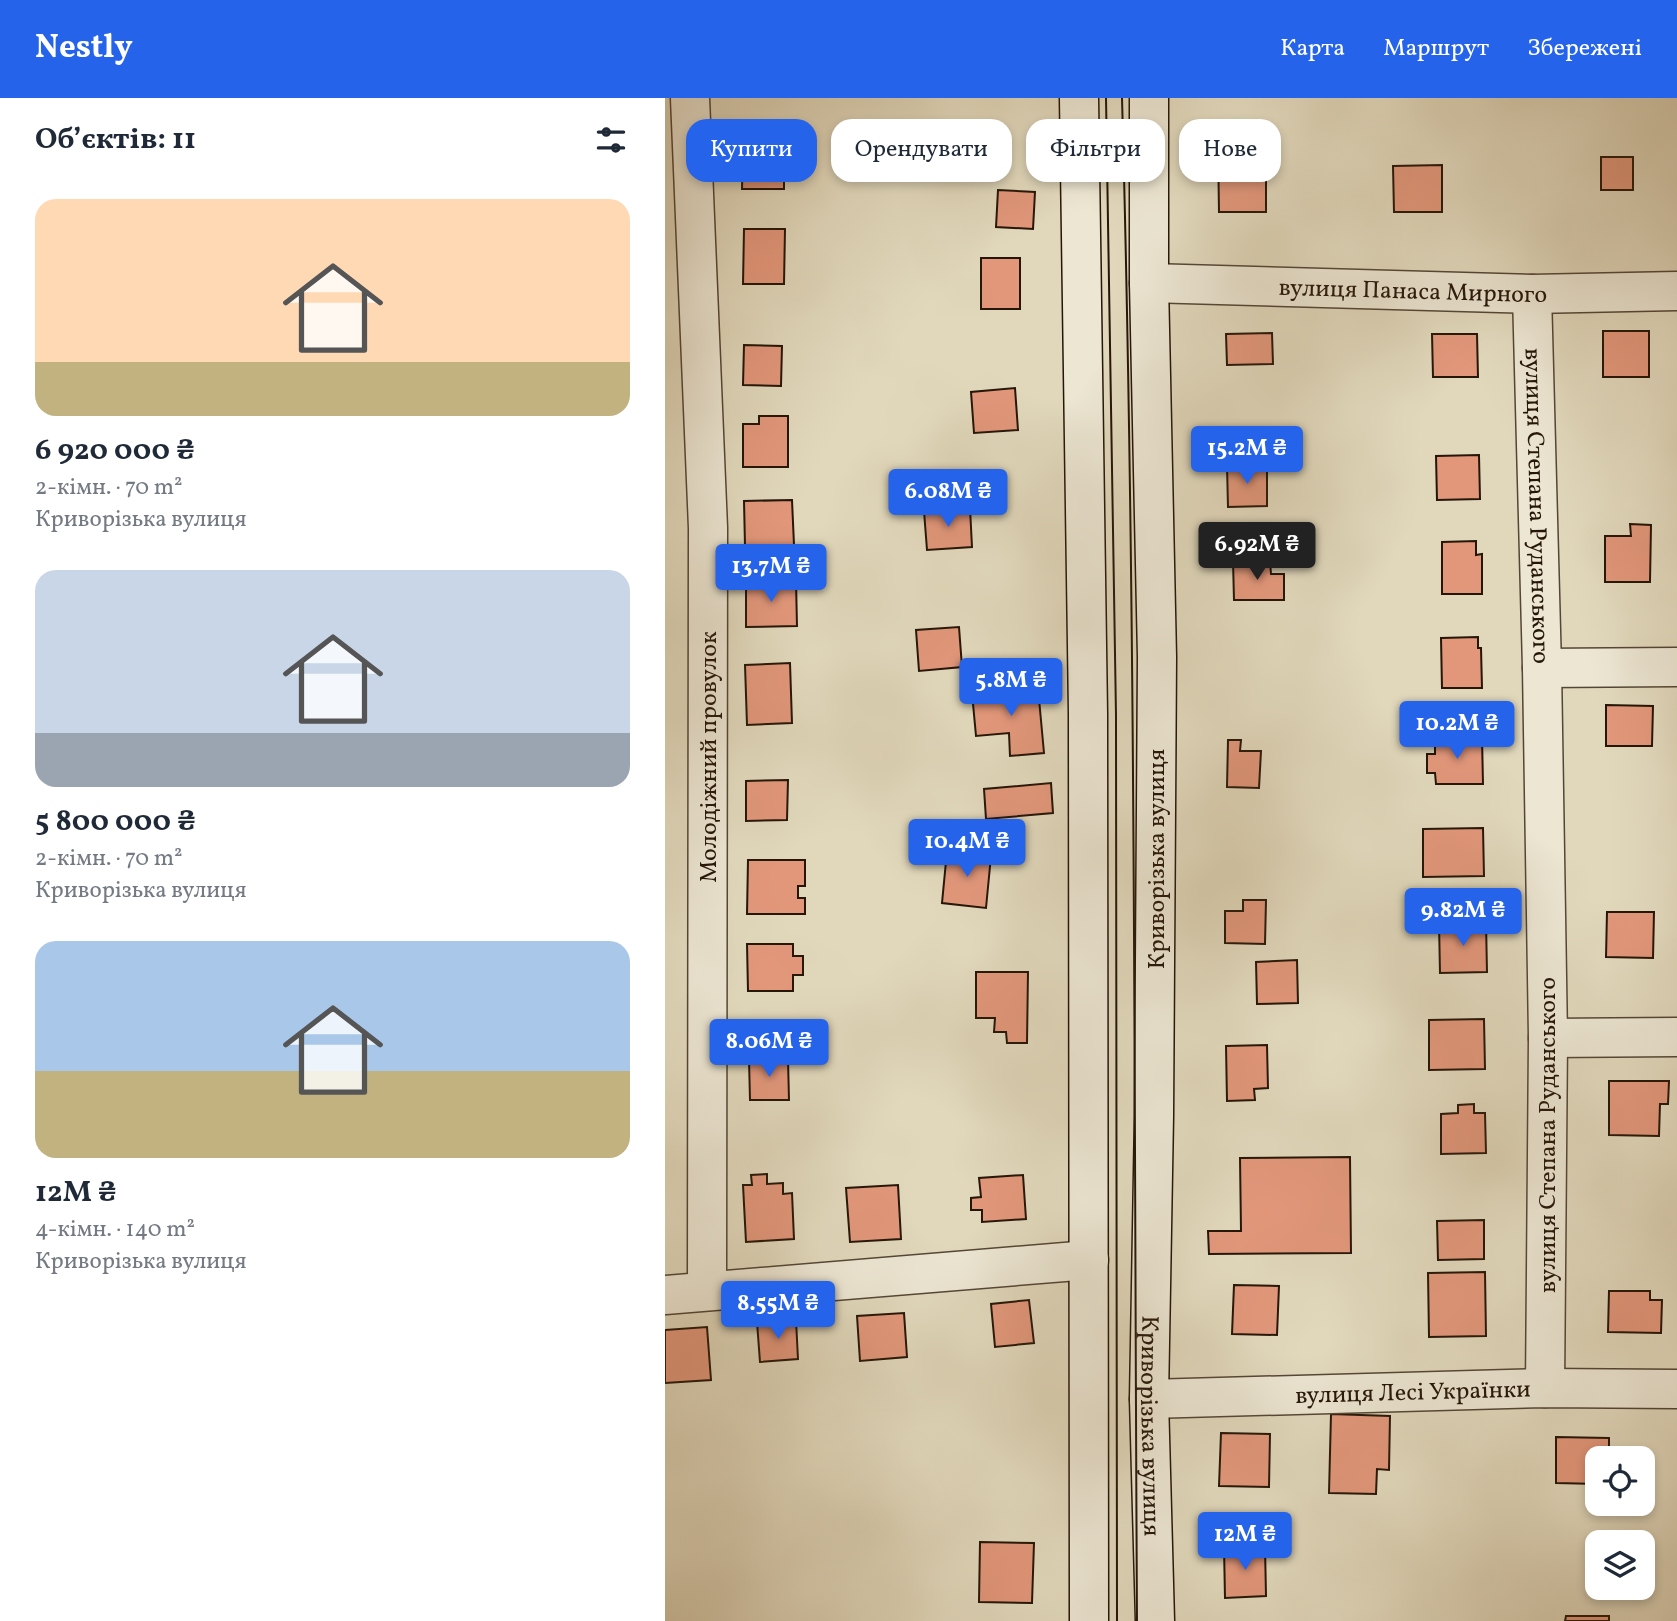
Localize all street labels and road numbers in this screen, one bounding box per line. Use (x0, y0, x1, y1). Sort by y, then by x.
street label: вулиця Панаса Мирного (1278, 272, 1547, 313)
street label: вулиця Степана Руданського (1514, 348, 1557, 664)
street label: Молодіжний провулок (693, 631, 727, 883)
street label: Криворізька вулиця (1141, 749, 1175, 969)
street label: вулиця Степана Руданського (1532, 977, 1566, 1293)
street label: Криворізька вулиця (1130, 1315, 1168, 1537)
street label: вулиця Лесі Українки (1295, 1373, 1531, 1414)

